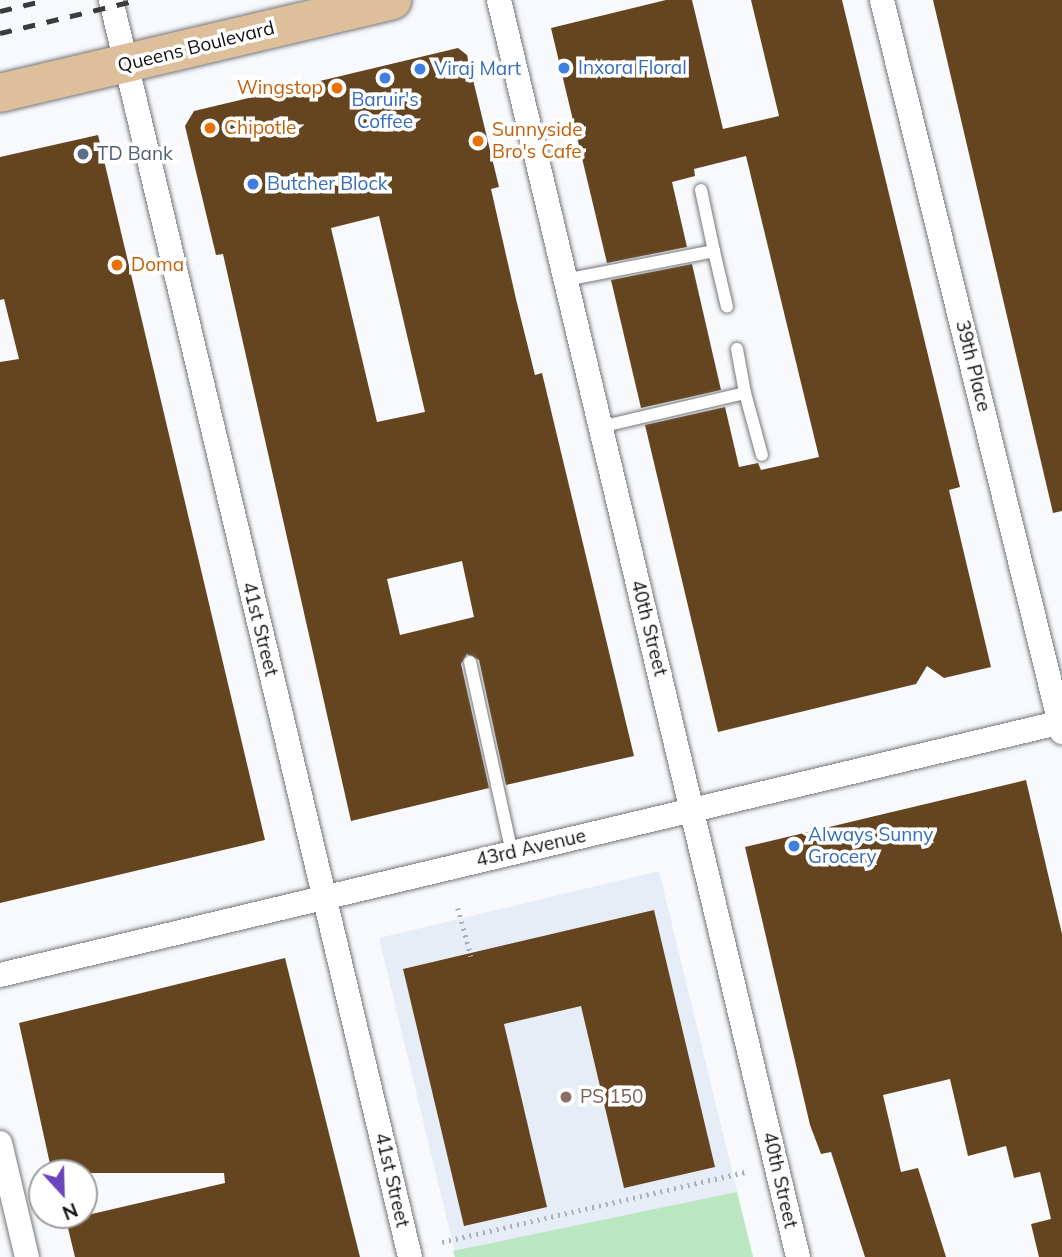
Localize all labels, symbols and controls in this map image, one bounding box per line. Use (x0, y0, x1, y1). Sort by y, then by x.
street label: Queens Boulevard (115, 16, 277, 78)
place label: Inxora Floral (578, 57, 687, 79)
place label: Viraj Mart (434, 58, 521, 80)
marker: Inxora Floral (556, 60, 572, 76)
marker: Viraj Mart (412, 61, 428, 77)
marker: Baruir's Coffee (377, 70, 393, 86)
place label: Wingstop (237, 77, 323, 99)
marker: Wingstop (329, 80, 345, 96)
place label: Baruir's Coffee (351, 89, 419, 133)
place label: Chipotle (224, 117, 296, 139)
place label: Sunnyside Bro's Cafe (492, 119, 583, 163)
marker: Chipotle (202, 120, 218, 136)
marker: Sunnyside Bro's Cafe (470, 133, 486, 149)
place label: TD Bank (97, 143, 173, 165)
marker: TD Bank (75, 146, 91, 162)
place label: Butcher Block (267, 173, 388, 195)
marker: Butcher Block (245, 176, 261, 192)
place label: Doma (131, 254, 184, 276)
marker: Doma (109, 257, 125, 273)
street label: 39th Place (951, 318, 995, 414)
street label: 40th Street (626, 578, 672, 678)
street label: 41st Street (237, 580, 283, 678)
street label: 43rd Avenue (474, 824, 588, 872)
place label: Always Sunny Grocery (808, 824, 933, 868)
marker: Always Sunny Grocery (786, 838, 802, 854)
place label: PS 150 (580, 1086, 643, 1108)
marker: PS 150 (558, 1089, 574, 1105)
street label: 40th Street (758, 1130, 802, 1230)
street label: 41st Street (370, 1131, 414, 1229)
north arrow (28, 1159, 98, 1229)
text: N (59, 1198, 81, 1225)

